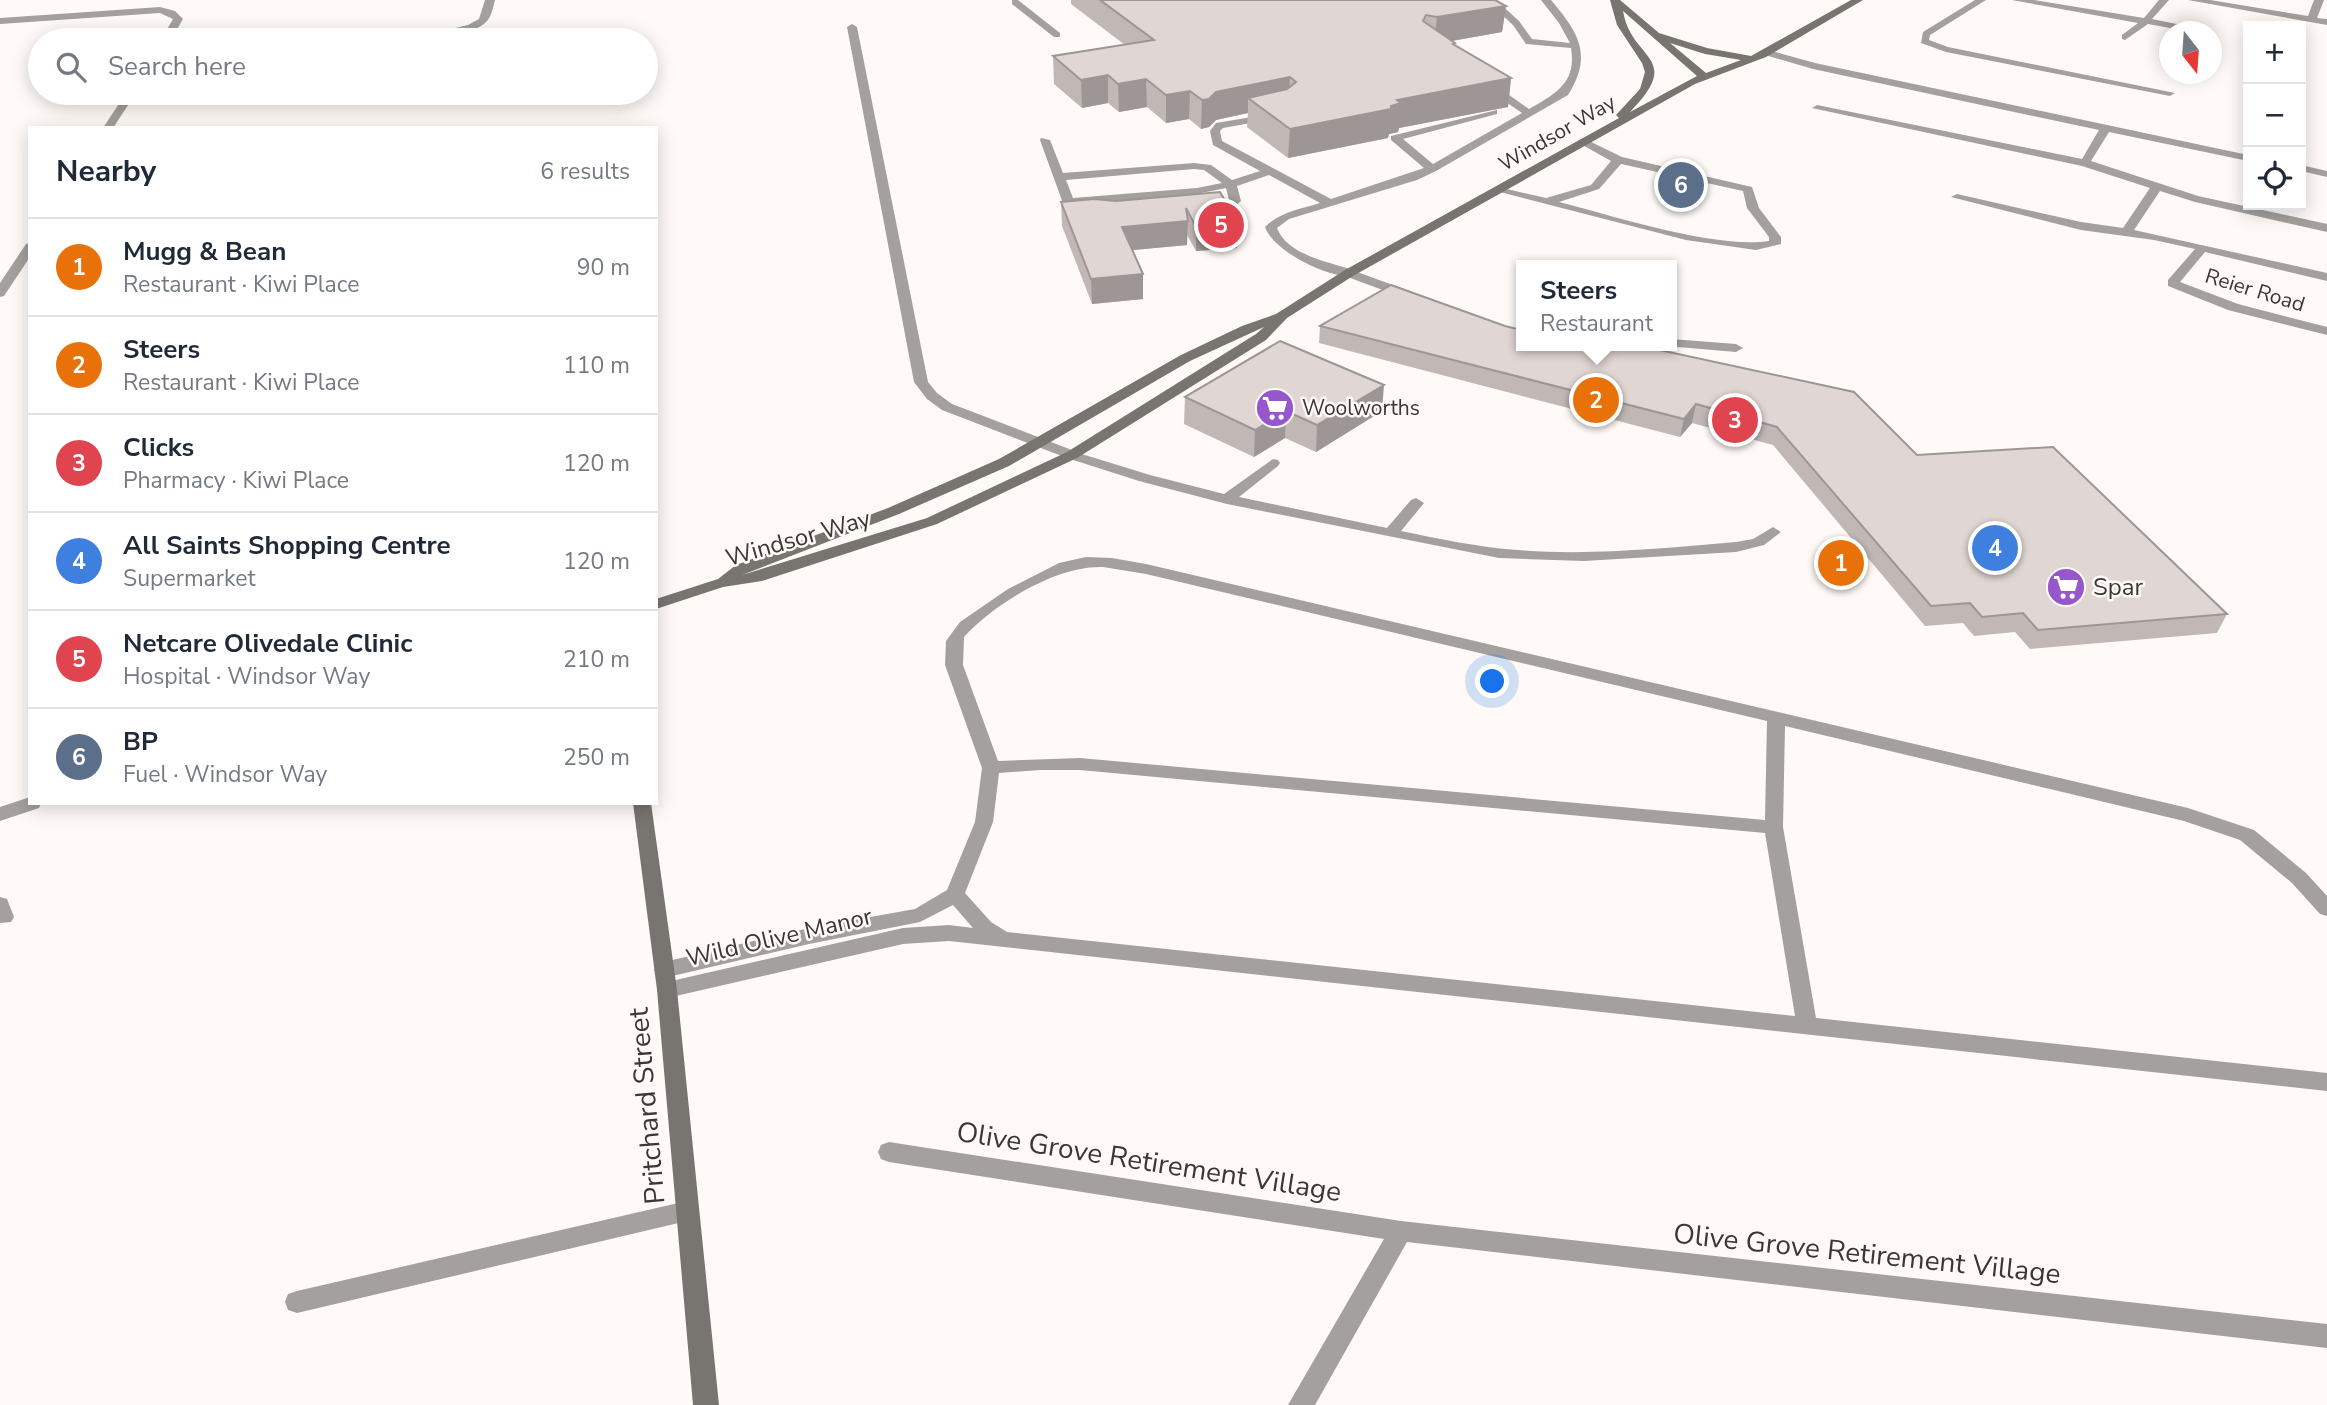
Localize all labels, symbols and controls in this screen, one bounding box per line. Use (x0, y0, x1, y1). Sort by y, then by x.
north arrow (2159, 21, 2222, 84)
map controls (2243, 21, 2306, 210)
button: + (2243, 21, 2306, 84)
search box (28, 28, 658, 105)
icon: search (52, 48, 90, 86)
text: Search here (108, 49, 246, 84)
button: − (2243, 84, 2306, 147)
street label: Windsor Way (1493, 88, 1621, 178)
button: locate (2243, 147, 2306, 210)
text: Nearby (56, 151, 156, 192)
text: 6 results (540, 156, 630, 187)
pin: 6 (1658, 159, 1704, 211)
pin: 5 (1198, 199, 1244, 251)
text: Mugg & Bean (123, 234, 286, 269)
text: 1 (72, 252, 86, 283)
text: 90 m (577, 252, 630, 283)
popup (1516, 260, 1677, 351)
street label: Reier Road (2202, 262, 2308, 318)
text: Restaurant · Kiwi Place (123, 269, 359, 300)
text: Steers (1540, 273, 1617, 308)
text: Restaurant (1540, 308, 1653, 339)
text: Steers (123, 332, 200, 367)
text: 2 (72, 350, 86, 381)
text: 110 m (563, 350, 630, 381)
text: Restaurant · Kiwi Place (123, 367, 359, 398)
pin: 2 (1573, 374, 1619, 426)
supermarket icon: Woolworths (1254, 387, 1296, 429)
place label: Woolworths (1302, 394, 1420, 422)
pin: 3 (1712, 394, 1758, 446)
text: Clicks (123, 430, 194, 465)
text: 3 (72, 448, 86, 479)
text: 120 m (563, 448, 630, 479)
text: Pharmacy · Kiwi Place (123, 465, 349, 496)
street label: Windsor Way (722, 502, 875, 574)
pin: 4 (1972, 522, 2018, 574)
text: All Saints Shopping Centre (123, 528, 451, 563)
pin: 1 (1818, 537, 1864, 589)
text: 4 (72, 546, 86, 577)
text: 120 m (563, 546, 630, 577)
text: Supermarket (123, 563, 256, 594)
supermarket icon: Spar (2045, 566, 2087, 608)
place label: Spar (2093, 571, 2143, 603)
text: Netcare Olivedale Clinic (123, 626, 413, 661)
text: 5 (72, 644, 86, 675)
text: 210 m (563, 644, 630, 675)
text: Hospital · Windsor Way (123, 661, 370, 692)
your location (1475, 664, 1509, 698)
text: BP (123, 724, 158, 759)
text: 6 (72, 742, 86, 773)
text: 250 m (563, 742, 630, 773)
text: Fuel · Windsor Way (123, 759, 327, 790)
street label: Wild Olive Manor (683, 900, 876, 974)
street label: Pritchard Street (619, 1006, 675, 1206)
street label: Olive Grove Retirement Village (954, 1113, 1344, 1211)
street label: Olive Grove Retirement Village (1672, 1215, 2062, 1293)

